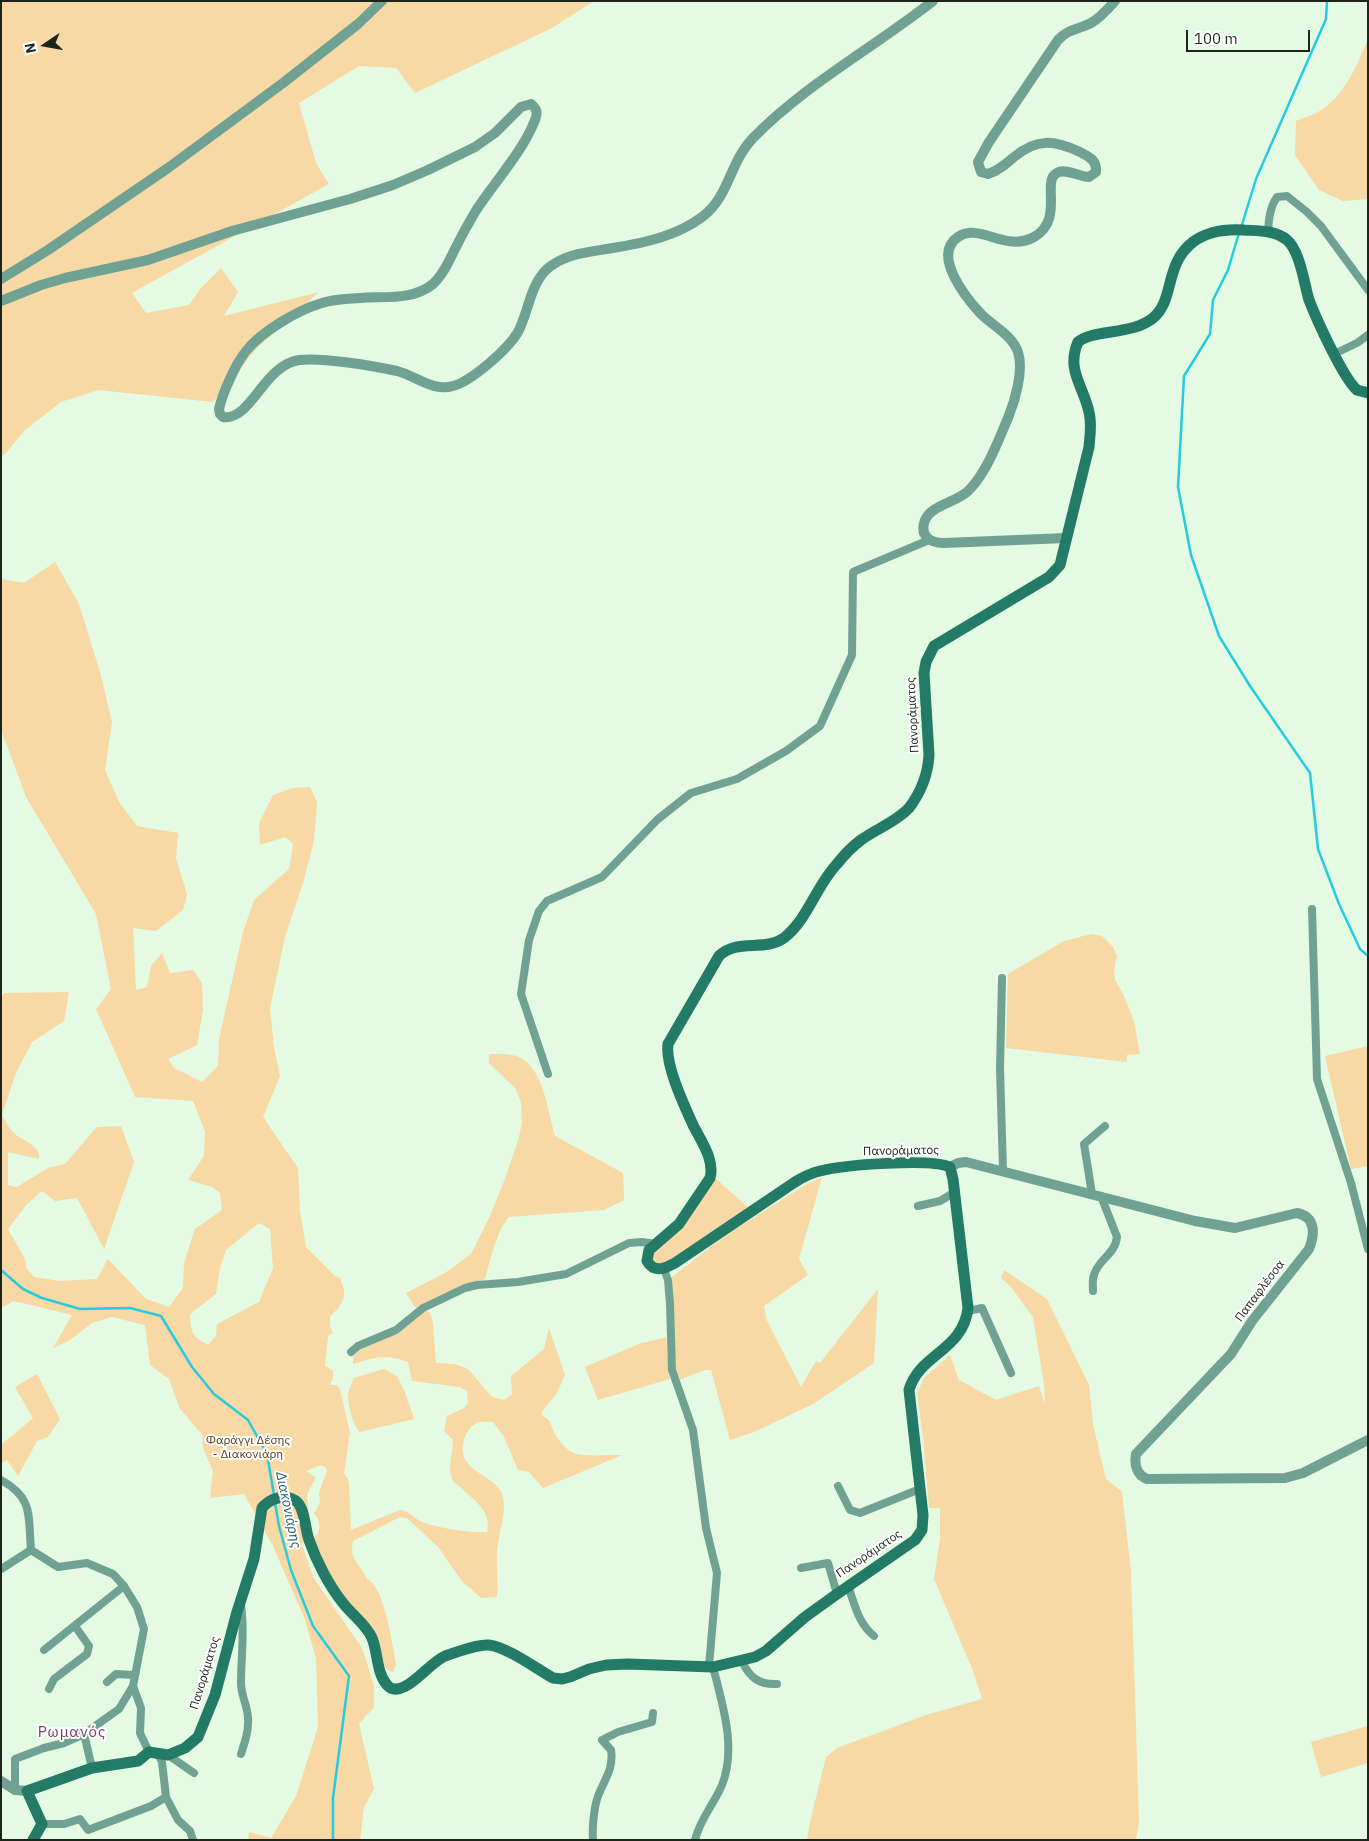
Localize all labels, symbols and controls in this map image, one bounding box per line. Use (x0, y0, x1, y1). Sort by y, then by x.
north arrow (20, 20, 70, 70)
scale bar (1189, 20, 1313, 52)
text: 100 m (1194, 29, 1238, 48)
text: N (20, 41, 40, 55)
street label: Πανοράματος (904, 677, 922, 753)
street label: Πανοράματος (863, 1143, 939, 1159)
street label: Παπαφλέσσα (1232, 1257, 1288, 1325)
park label: Φαράγγι Δέσης - Διακονιάρη (206, 1434, 290, 1462)
water label: Διακονιάρης (272, 1470, 304, 1550)
street label: Πανοράματος (834, 1527, 904, 1581)
street label: Πανοράματος (187, 1635, 223, 1711)
district label: Ρωμανός (37, 1724, 107, 1742)

